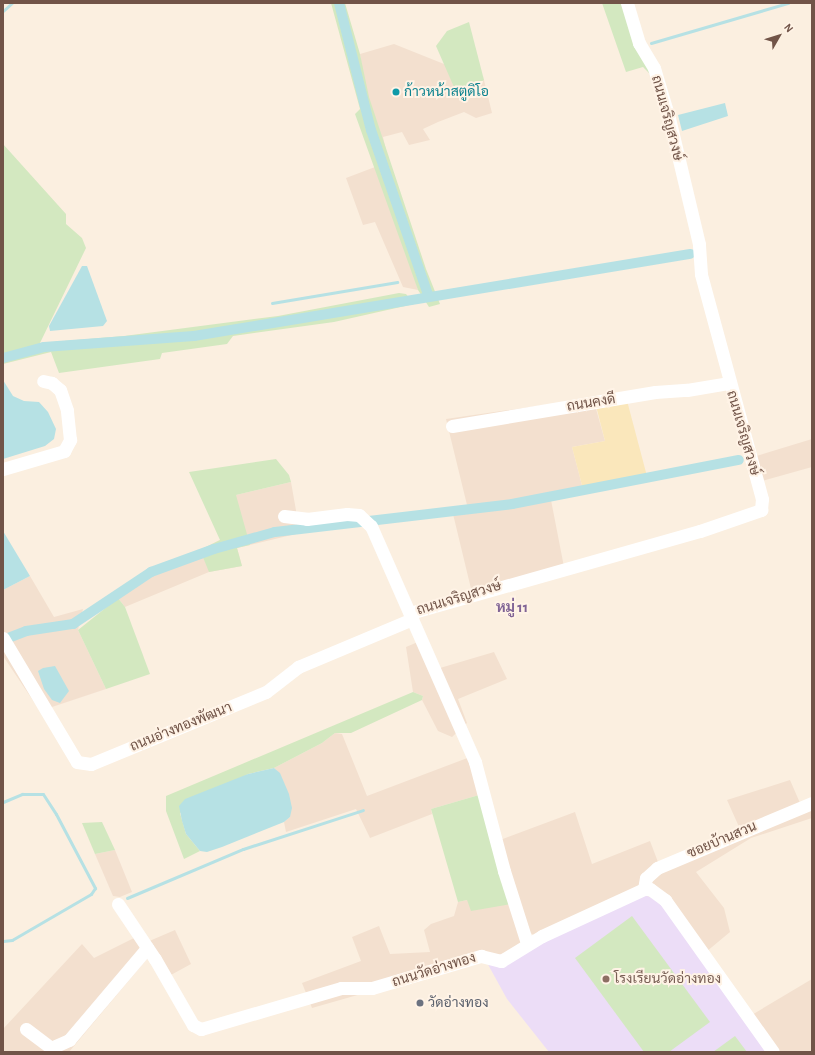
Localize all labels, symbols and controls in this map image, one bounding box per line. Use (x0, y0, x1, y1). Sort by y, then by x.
north arrow (759, 16, 799, 56)
text: N (782, 22, 795, 35)
street label: ถนนเจริญสวงษ์ (648, 74, 686, 162)
place label: ก้าวหน้าสตูดิโอ (404, 84, 489, 100)
marker: ก้าวหน้าสตูดิโอ (391, 87, 401, 97)
street label: ถนนเจริญสวงษ์ (723, 389, 763, 477)
street label: ถนนคงดี (565, 391, 617, 415)
street label: ถนนเจริญสวงษ์ (415, 577, 503, 619)
district label: หมู่ 11 (496, 599, 528, 617)
street label: ถนนอ่างทองพัฒนา (128, 699, 234, 755)
street label: ซอยบ้านสวน (685, 818, 759, 862)
street label: ถนนวัดอ่างทอง (390, 949, 478, 991)
place label: โรงเรียนวัดอ่างทอง (614, 971, 721, 987)
marker: โรงเรียนวัดอ่างทอง (601, 974, 611, 984)
place label: วัดอ่างทอง (428, 995, 489, 1011)
marker: วัดอ่างทอง (415, 998, 425, 1008)

